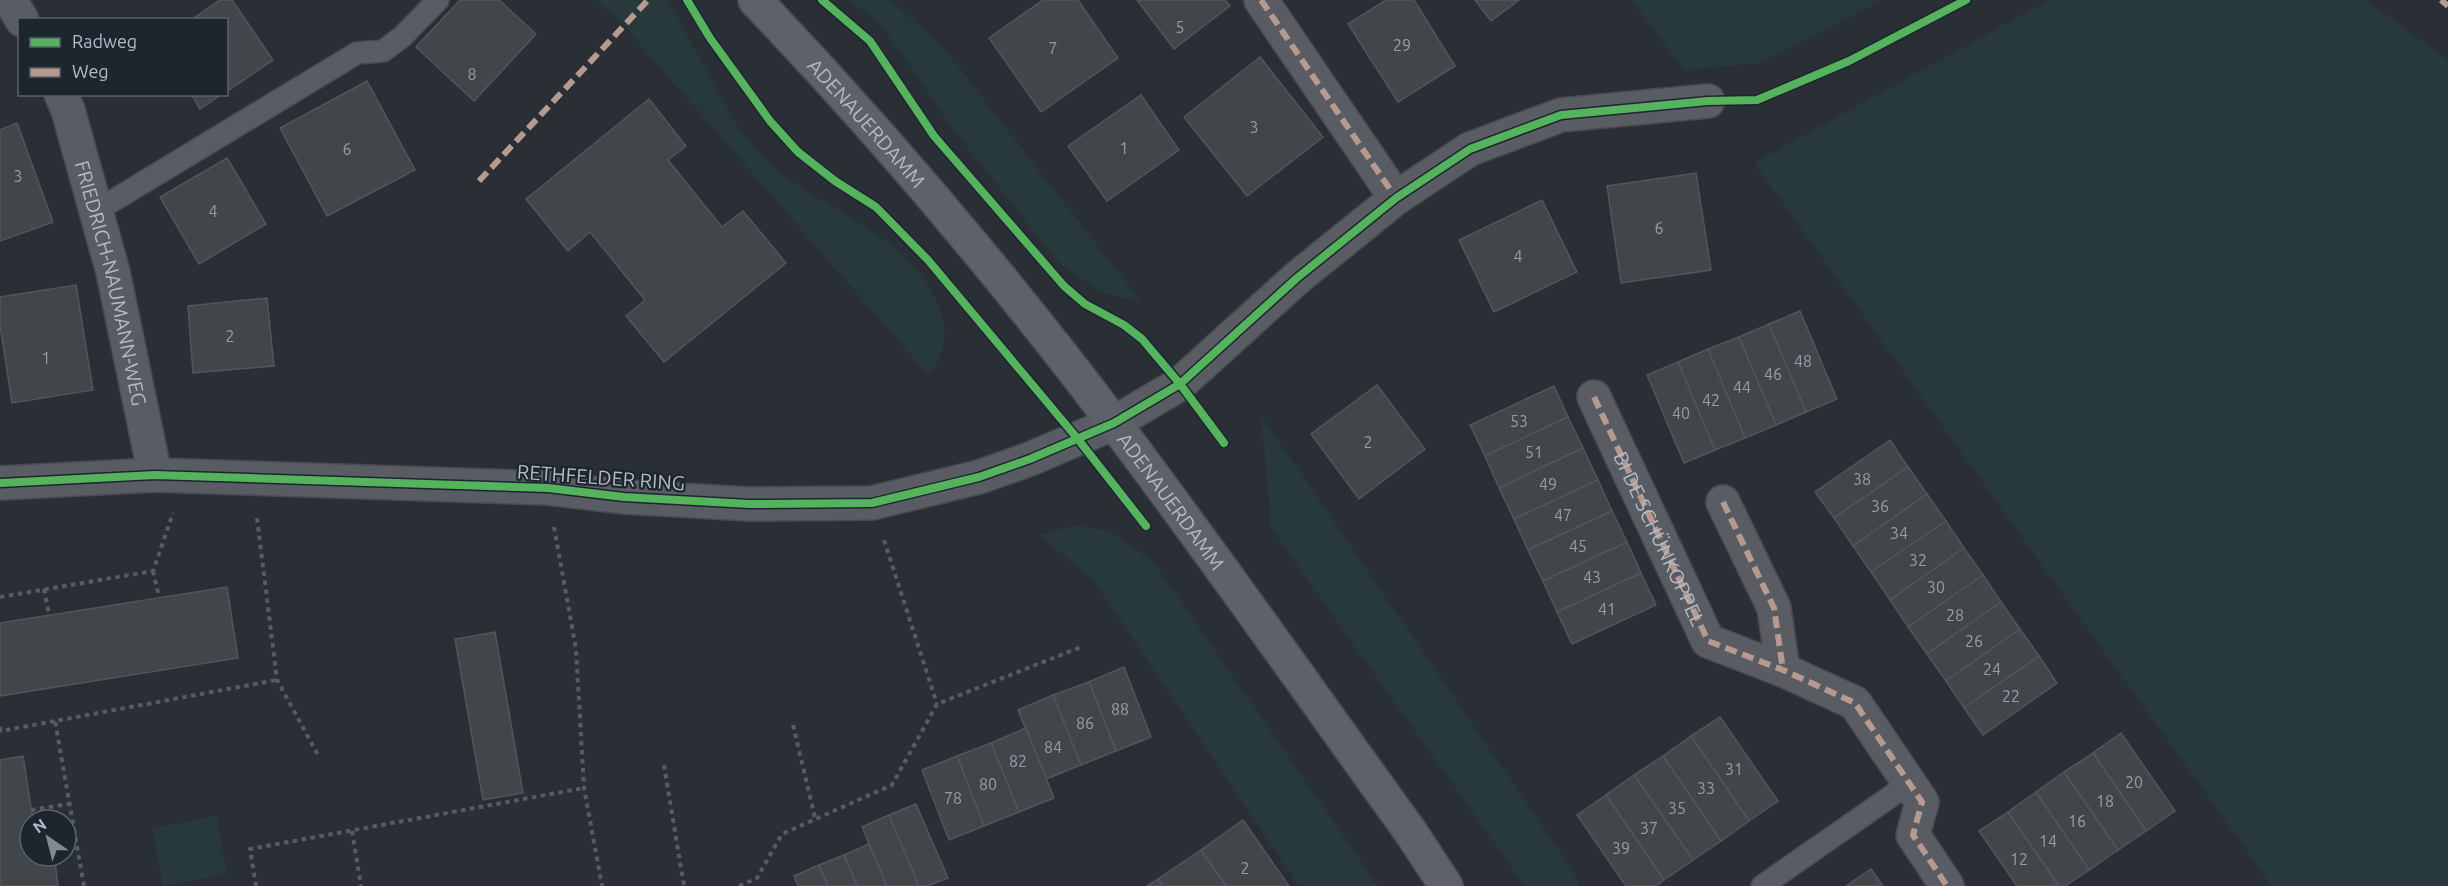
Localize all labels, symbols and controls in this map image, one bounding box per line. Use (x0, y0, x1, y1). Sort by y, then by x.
legend (18, 18, 228, 96)
house number: 5 (1175, 18, 1185, 36)
text: Radweg (72, 31, 137, 51)
house number: 29 (1393, 36, 1411, 54)
house number: 7 (1048, 39, 1058, 57)
street label: ADENAUERDAMM (804, 53, 930, 192)
text: Weg (72, 61, 109, 81)
house number: 8 (467, 65, 477, 83)
house number: 3 (1249, 118, 1259, 136)
house number: 1 (1119, 139, 1129, 157)
house number: 6 (342, 140, 352, 158)
street label: FRIEDRICH-NAUMANN-WEG (71, 158, 152, 408)
house number: 3 (13, 167, 23, 185)
house number: 4 (208, 202, 218, 220)
house number: 6 (1654, 219, 1664, 237)
house number: 4 (1513, 247, 1523, 265)
house number: 2 (225, 327, 235, 345)
house number: 1 (41, 349, 51, 367)
house number: 48 (1794, 352, 1812, 370)
house number: 46 (1764, 365, 1782, 383)
house number: 44 (1733, 378, 1751, 396)
house number: 42 (1702, 391, 1720, 409)
house number: 40 (1672, 404, 1690, 422)
house number: 53 (1510, 412, 1528, 430)
street label: ADENAUERDAMM (1114, 428, 1230, 574)
house number: 2 (1363, 433, 1373, 451)
house number: 51 (1525, 443, 1543, 461)
street label: BI DE SCHÜNKOPPEL (1609, 448, 1711, 629)
street label: RETHFELDER RING (516, 460, 686, 494)
house number: 38 (1853, 470, 1871, 488)
house number: 49 (1539, 475, 1557, 493)
house number: 36 (1871, 497, 1889, 515)
house number: 47 (1554, 506, 1572, 524)
house number: 34 (1890, 524, 1908, 542)
house number: 45 (1569, 537, 1587, 555)
house number: 32 (1909, 551, 1927, 569)
house number: 43 (1583, 568, 1601, 586)
house number: 30 (1927, 578, 1945, 596)
house number: 41 (1598, 600, 1616, 618)
house number: 28 (1946, 606, 1964, 624)
house number: 26 (1965, 632, 1983, 650)
house number: 24 (1983, 660, 2001, 678)
house number: 22 (2002, 687, 2020, 705)
house number: 88 (1111, 700, 1129, 718)
house number: 86 (1076, 714, 1094, 732)
house number: 84 (1044, 738, 1062, 756)
house number: 82 (1009, 752, 1027, 770)
house number: 31 (1725, 760, 1743, 778)
house number: 20 (2125, 773, 2143, 791)
house number: 80 (979, 775, 997, 793)
house number: 33 (1697, 779, 1715, 797)
house number: 78 (944, 789, 962, 807)
house number: 18 (2096, 792, 2114, 810)
house number: 35 (1668, 799, 1686, 817)
north arrow (18, 808, 78, 868)
house number: 16 (2068, 812, 2086, 830)
text: N (29, 815, 49, 837)
house number: 37 (1640, 819, 1658, 837)
house number: 14 (2039, 832, 2057, 850)
house number: 39 (1612, 839, 1630, 857)
house number: 12 (2010, 850, 2028, 868)
house number: 2 (1240, 859, 1250, 877)

